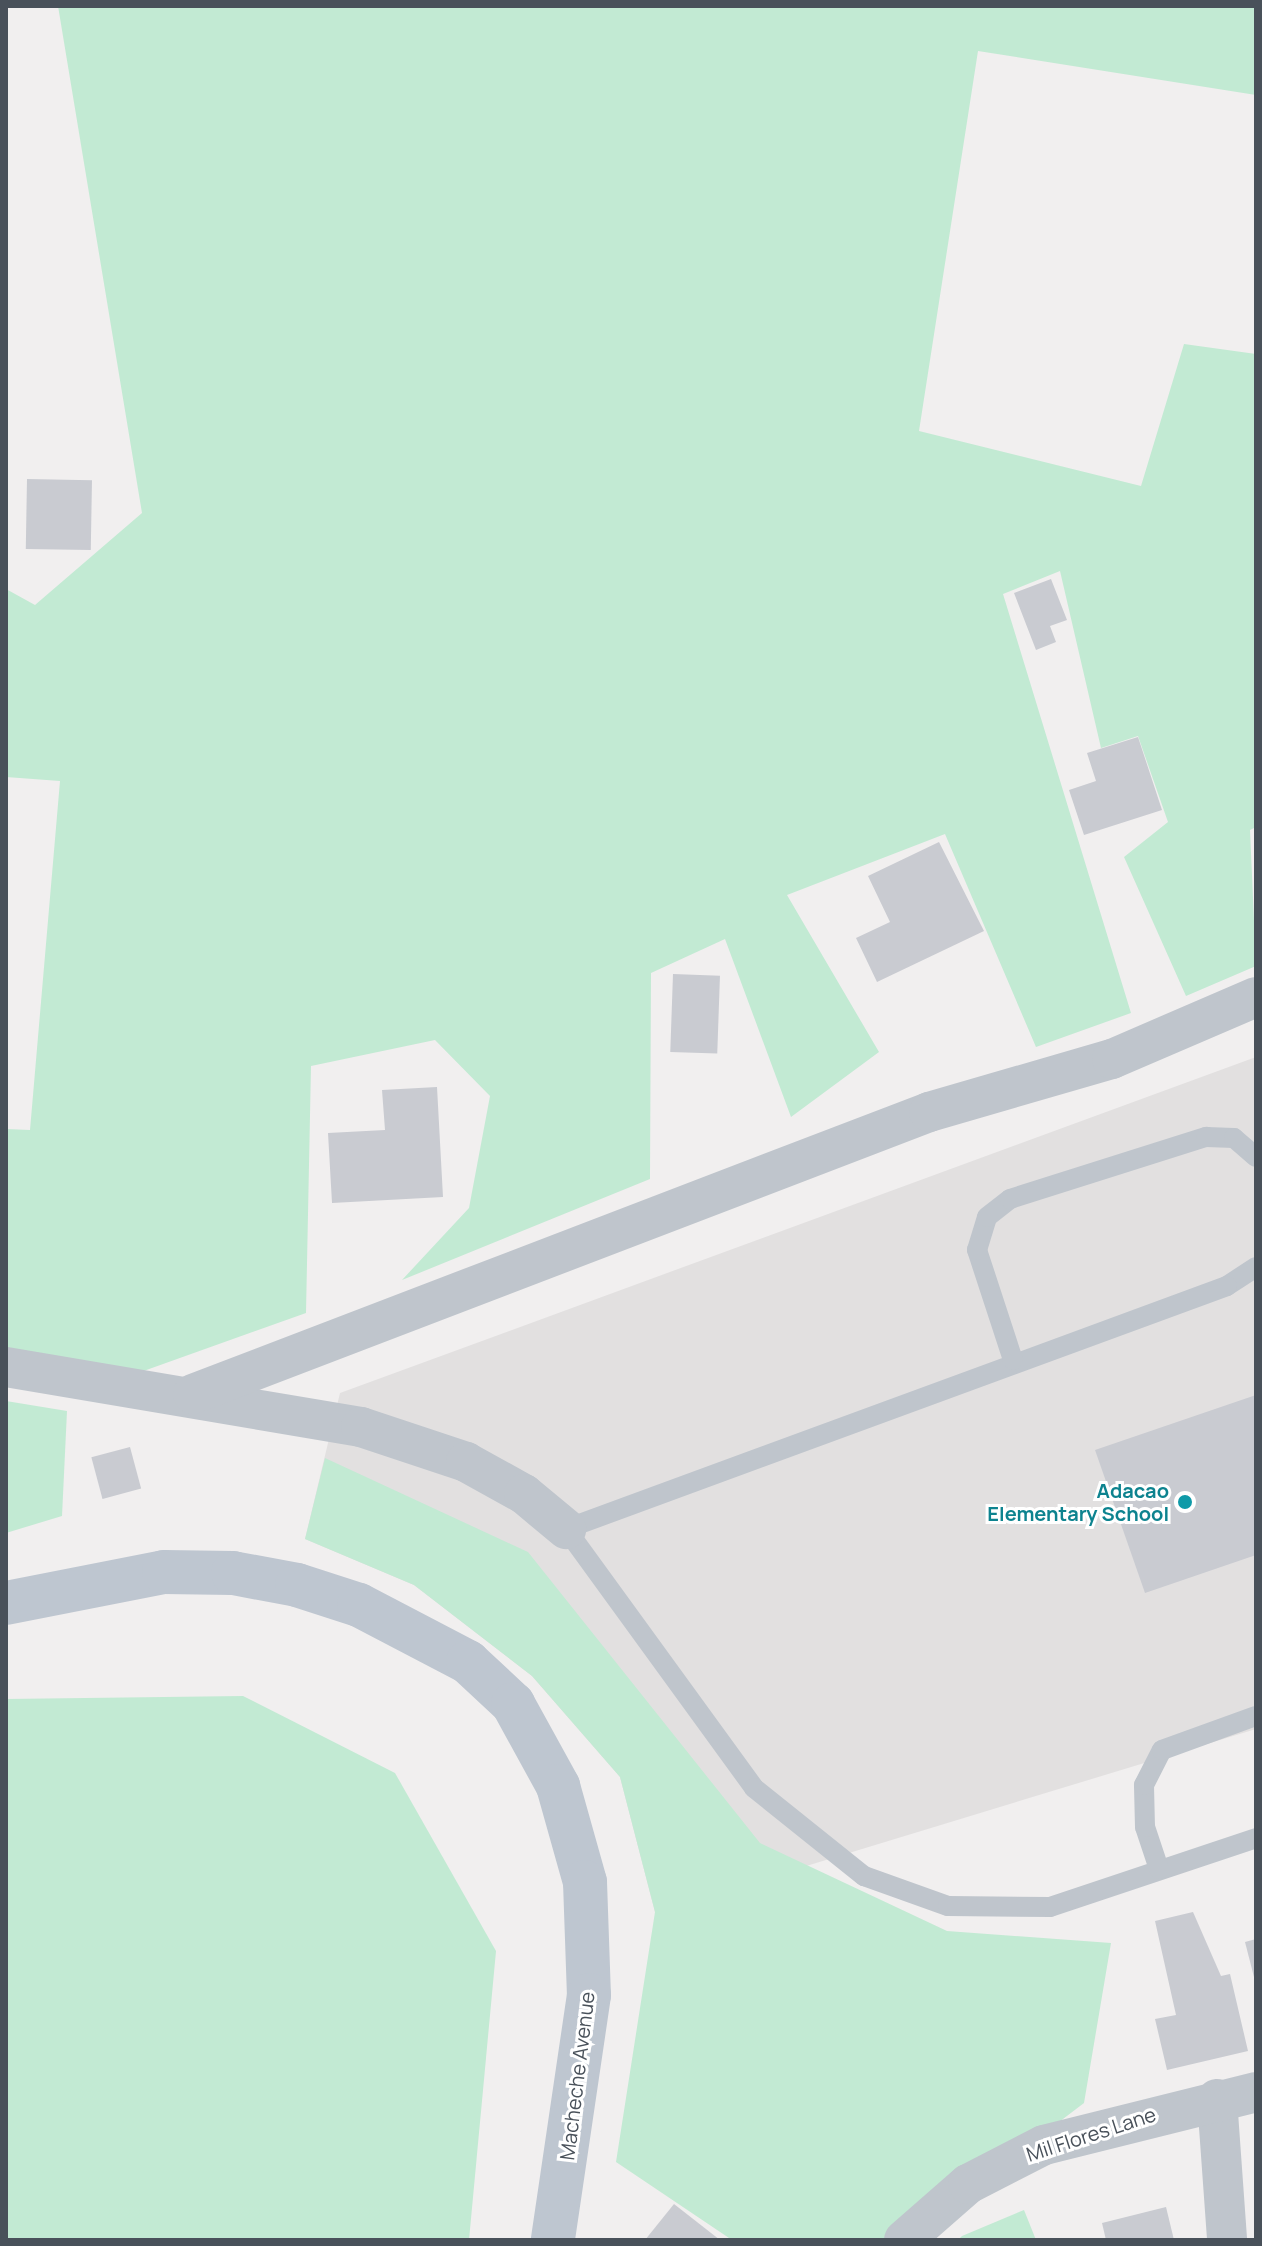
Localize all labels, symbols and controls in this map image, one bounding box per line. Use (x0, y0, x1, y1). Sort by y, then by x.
place label: Adacao Elementary School (987, 1478, 1169, 1525)
marker: Adacao Elementary School (1176, 1493, 1194, 1511)
street label: Macheche Avenue (555, 1990, 599, 2162)
street label: Mil Flores Lane (1023, 2102, 1159, 2166)

